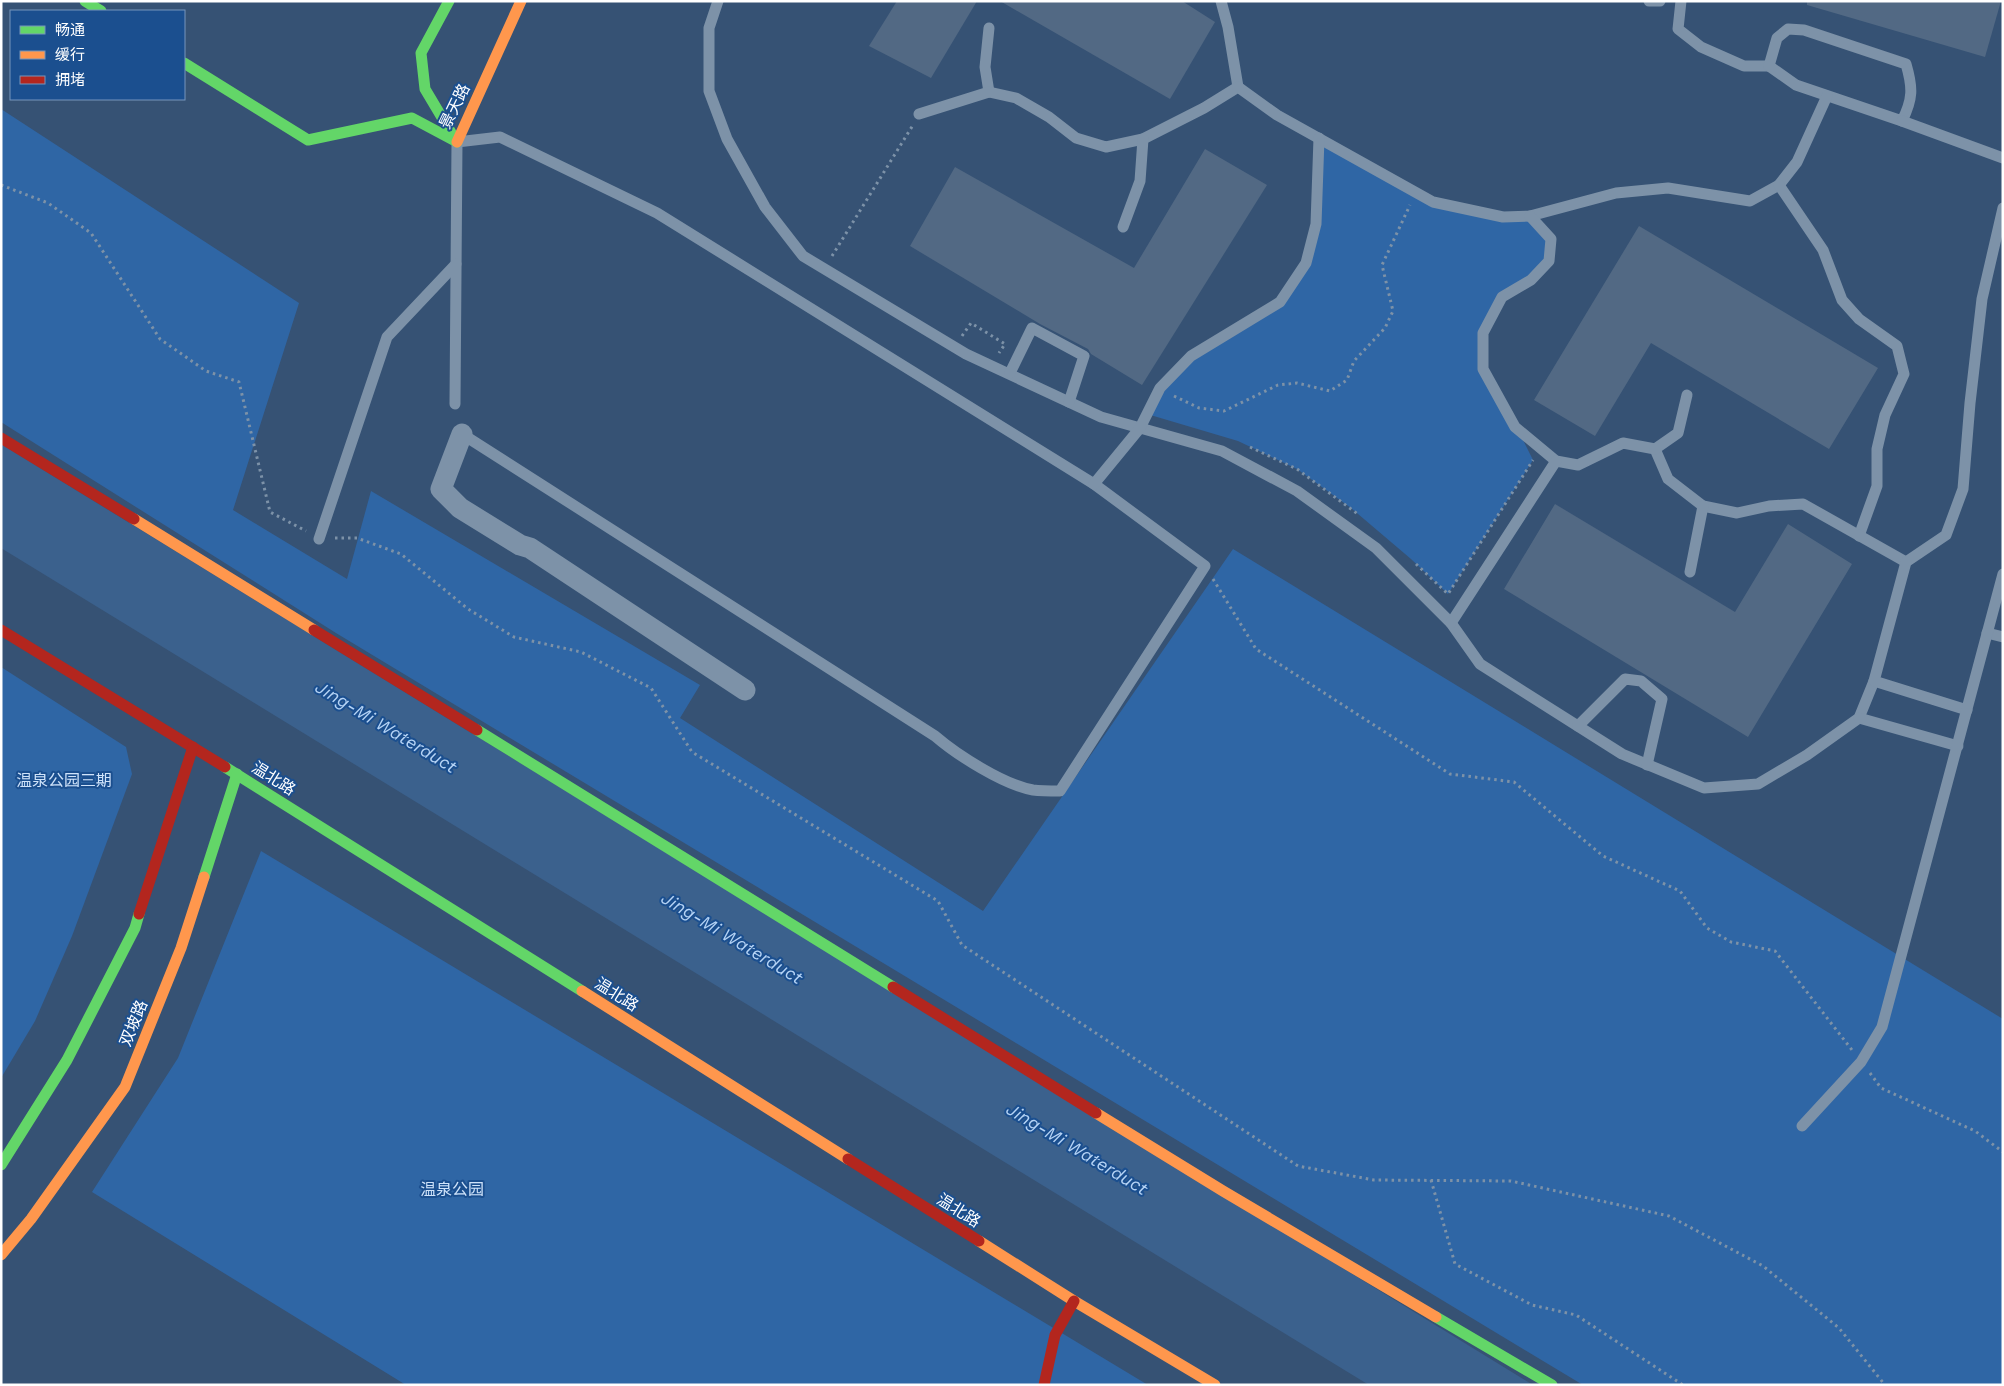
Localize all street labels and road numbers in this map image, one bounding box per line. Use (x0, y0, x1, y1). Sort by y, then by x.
street label: 景天路 (435, 80, 474, 132)
street label: 温北路 (248, 758, 299, 799)
street label: 温北路 (591, 974, 642, 1015)
street label: 双坡路 (116, 997, 151, 1049)
street label: 温北路 (933, 1190, 984, 1231)

